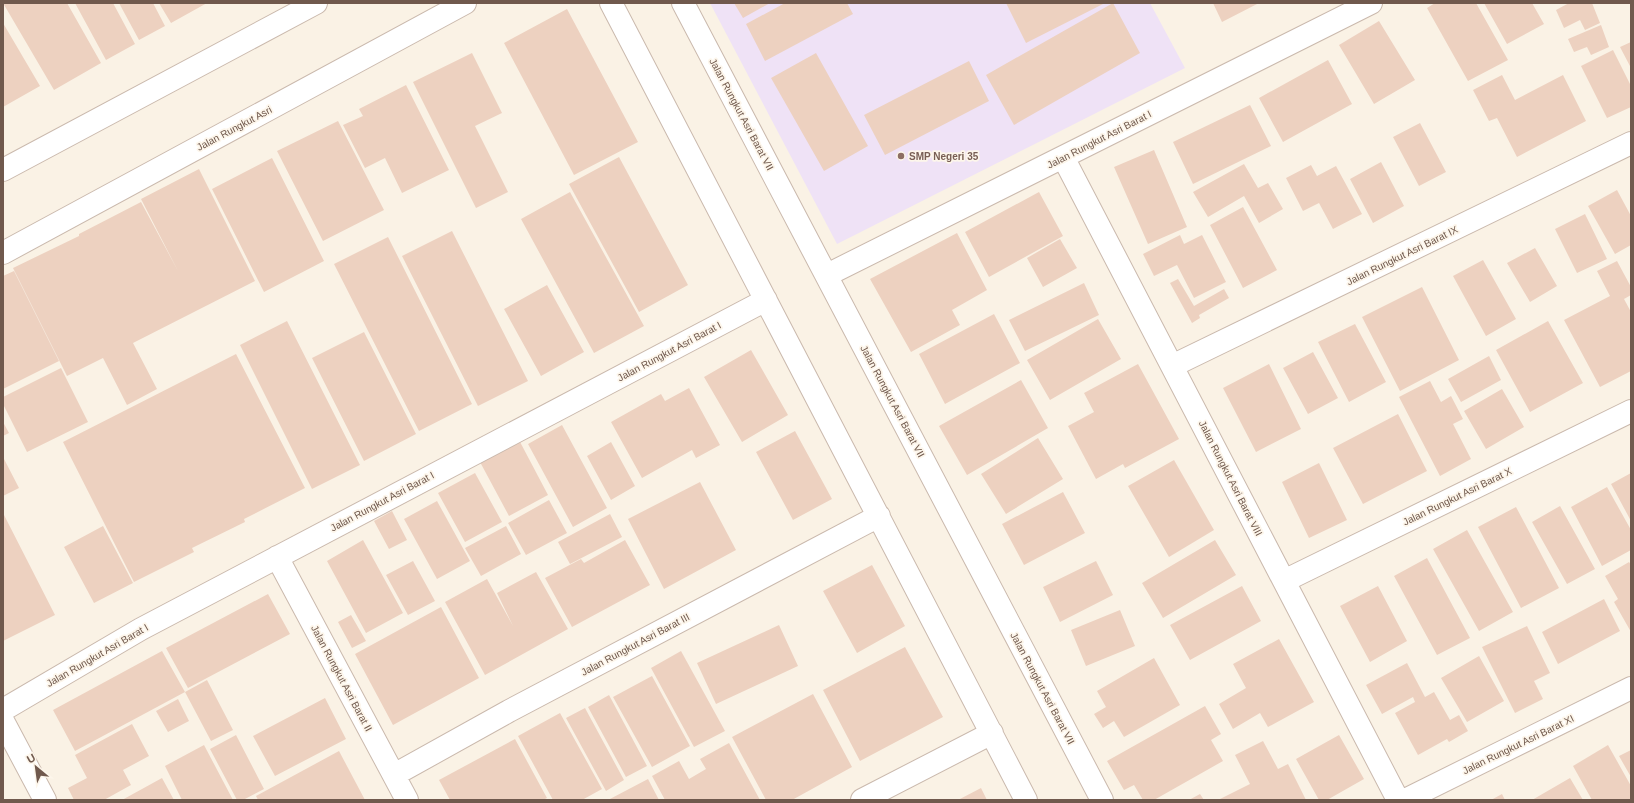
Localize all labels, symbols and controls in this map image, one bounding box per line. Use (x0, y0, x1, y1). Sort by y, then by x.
street label: Jalan Rungkut Asri Barat VII (707, 56, 776, 172)
street label: Jalan Rungkut Asri (195, 104, 274, 153)
street label: Jalan Rungkut Asri Barat I (1045, 108, 1153, 171)
marker: SMP Negeri 35 (896, 151, 906, 161)
place label: SMP Negeri 35 (909, 151, 979, 162)
street label: Jalan Rungkut Asri Barat IX (1345, 224, 1460, 287)
street label: Jalan Rungkut Asri Barat I (616, 319, 723, 383)
street label: Jalan Rungkut Asri Barat VII (858, 343, 927, 459)
street label: Jalan Rungkut Asri Barat VIII (1197, 419, 1264, 538)
street label: Jalan Rungkut Asri Barat X (1401, 465, 1514, 528)
street label: Jalan Rungkut Asri Barat I (329, 469, 436, 533)
street label: Jalan Rungkut Asri Barat III (579, 611, 691, 678)
street label: Jalan Rungkut Asri Barat I (44, 622, 150, 689)
street label: Jalan Rungkut Asri Barat II (309, 623, 374, 733)
street label: Jalan Rungkut Asri Barat VII (1008, 630, 1077, 746)
street label: Jalan Rungkut Asri Barat XI (1461, 713, 1576, 776)
north arrow (16, 747, 56, 787)
text: U (25, 751, 38, 765)

